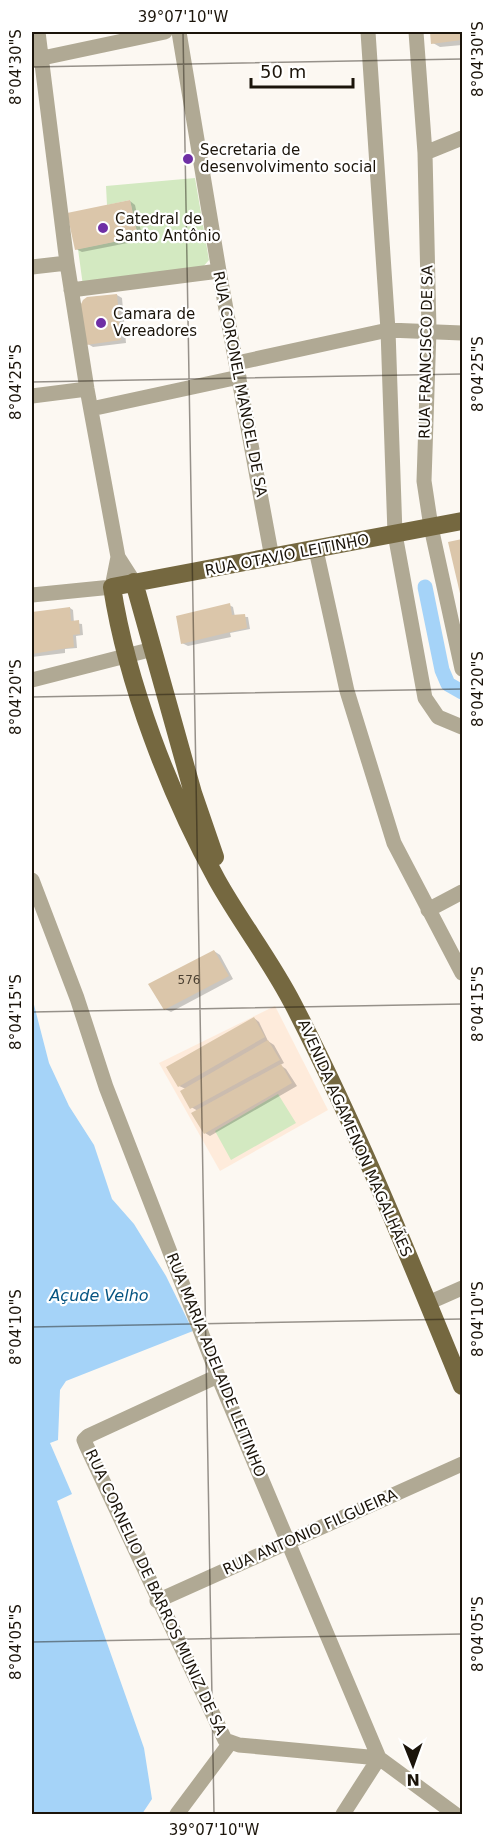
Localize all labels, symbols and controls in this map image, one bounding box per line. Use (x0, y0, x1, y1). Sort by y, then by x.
text: 39°07'10"W (138, 8, 228, 26)
text: 8°04'30"S (469, 21, 487, 97)
text: 8°04'30"S (7, 29, 25, 105)
scale bar (251, 51, 353, 89)
text: 50 m (260, 61, 306, 82)
place label: Secretaria de desenvolvimento social (200, 141, 377, 176)
marker: Secretaria de desenvolvimento social (181, 152, 195, 166)
place label: Catedral de Santo Antônio (115, 210, 221, 245)
marker: Catedral de Santo Antônio (96, 221, 110, 235)
street label: RUA FRANCISCO DE SA (415, 264, 437, 439)
street label: RUA CORONEL MANOEL DE SA (209, 270, 271, 499)
place label: Camara de Vereadores (113, 305, 197, 340)
marker: Camara de Vereadores (94, 316, 108, 330)
text: 8°04'25"S (469, 336, 487, 412)
text: 8°04'25"S (7, 344, 25, 420)
street label: RUA OTAVIO LEITINHO (203, 530, 371, 580)
text: 8°04'20"S (469, 651, 487, 727)
text: 8°04'20"S (7, 659, 25, 735)
text: 8°04'15"S (469, 966, 487, 1042)
house number: 576 (178, 973, 200, 987)
text: 8°04'15"S (7, 974, 25, 1050)
street label: AVENIDA AGAMENON MAGALHÃES (294, 1016, 417, 1260)
street label: RUA MARIA ADELAIDE LEITINHO (163, 1250, 269, 1480)
text: 8°04'10"S (469, 1281, 487, 1357)
water label: Açude Velho (48, 1286, 149, 1305)
text: 8°04'10"S (7, 1289, 25, 1365)
street label: RUA CORNELIO DE BARROS MUNIZ DE SA (82, 1446, 231, 1738)
street label: RUA ANTONIO FILGUEIRA (220, 1485, 401, 1579)
text: 8°04'05"S (469, 1596, 487, 1672)
text: 8°04'05"S (7, 1604, 25, 1680)
north arrow (383, 1735, 443, 1795)
text: N (406, 1770, 420, 1789)
text: 39°07'10"W (169, 1821, 259, 1839)

